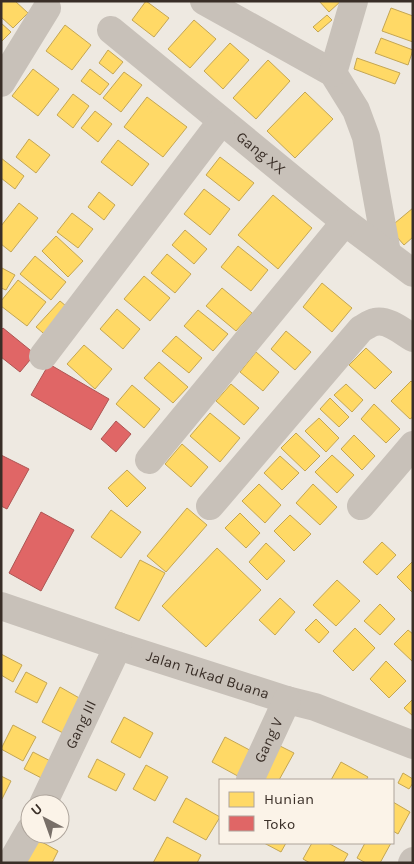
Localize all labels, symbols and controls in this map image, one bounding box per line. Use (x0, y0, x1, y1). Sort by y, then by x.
street label: Gang XX (233, 128, 289, 178)
street label: Jalan Tukad Buana (144, 647, 272, 703)
street label: Gang III (62, 697, 100, 752)
street label: Gang V (250, 714, 287, 765)
legend (219, 779, 394, 844)
text: Hunian (264, 790, 314, 808)
north arrow (20, 794, 70, 844)
text: U (28, 800, 46, 819)
text: Toko (264, 815, 295, 833)

